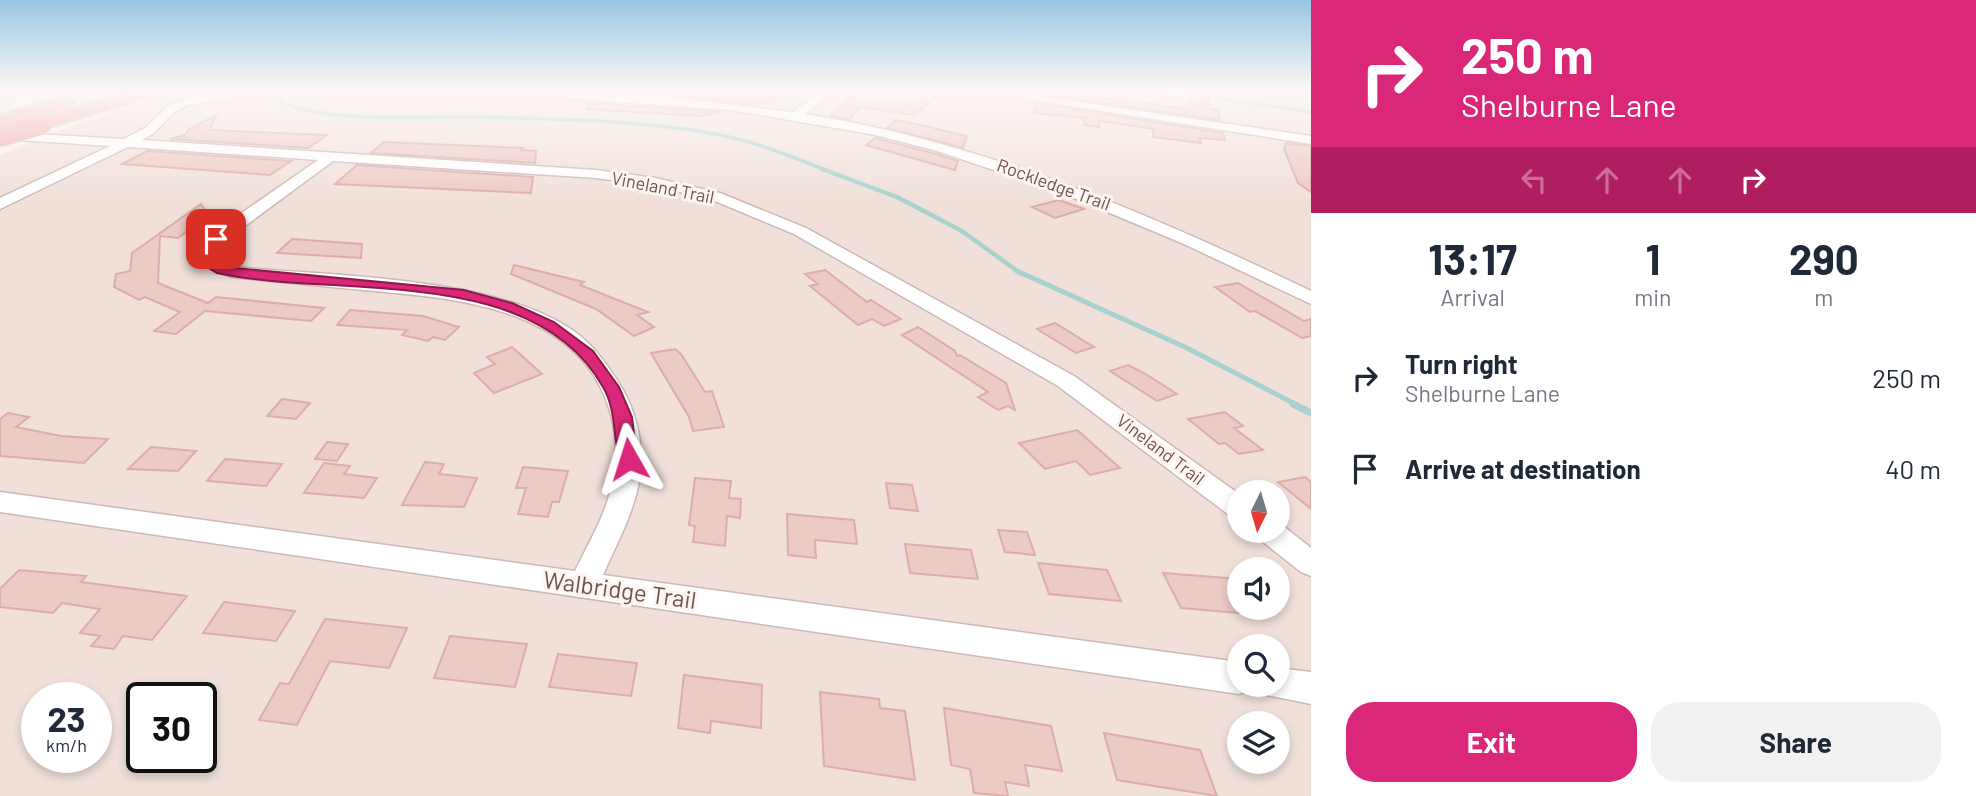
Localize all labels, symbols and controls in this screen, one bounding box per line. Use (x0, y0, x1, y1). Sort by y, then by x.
text: 250 m (1461, 25, 1594, 84)
icon: right (1346, 28, 1437, 119)
text: Shelburne Lane (1461, 85, 1677, 123)
street label: Rockledge Trail (994, 153, 1114, 215)
icon: left (1515, 161, 1553, 199)
icon: ahead (1588, 161, 1626, 199)
icon: ahead (1661, 161, 1699, 199)
icon: right (1734, 161, 1772, 199)
street label: Vineland Trail (610, 166, 716, 208)
pin (186, 209, 246, 269)
icon: arrive (197, 220, 235, 258)
text: 13:17 (1428, 233, 1517, 283)
text: 1 (1645, 233, 1660, 283)
text: 290 (1789, 233, 1859, 283)
text: Arrival (1440, 283, 1505, 311)
text: min (1634, 283, 1672, 311)
text: m (1814, 283, 1833, 311)
text: Turn right (1405, 348, 1518, 379)
icon: right (1346, 359, 1384, 397)
text: 250 m (1872, 362, 1941, 393)
text: Shelburne Lane (1405, 379, 1560, 407)
street label: Vineland Trail (1113, 409, 1209, 489)
position arrow (592, 422, 666, 496)
icon: arrive (1346, 450, 1384, 488)
text: Arrive at destination (1405, 453, 1641, 484)
text: 40 m (1885, 453, 1941, 484)
north arrow (1227, 480, 1290, 542)
map controls (1227, 480, 1290, 774)
button: sound (1227, 557, 1290, 620)
street label: Walbridge Trail (542, 564, 698, 614)
button: search (1227, 634, 1290, 697)
speed limit sign: 30 (126, 682, 217, 773)
text: 23 (47, 697, 86, 739)
button: Exit (1346, 702, 1637, 782)
button: Share (1651, 702, 1941, 782)
button: layers (1227, 711, 1290, 774)
text: km/h (46, 734, 87, 756)

